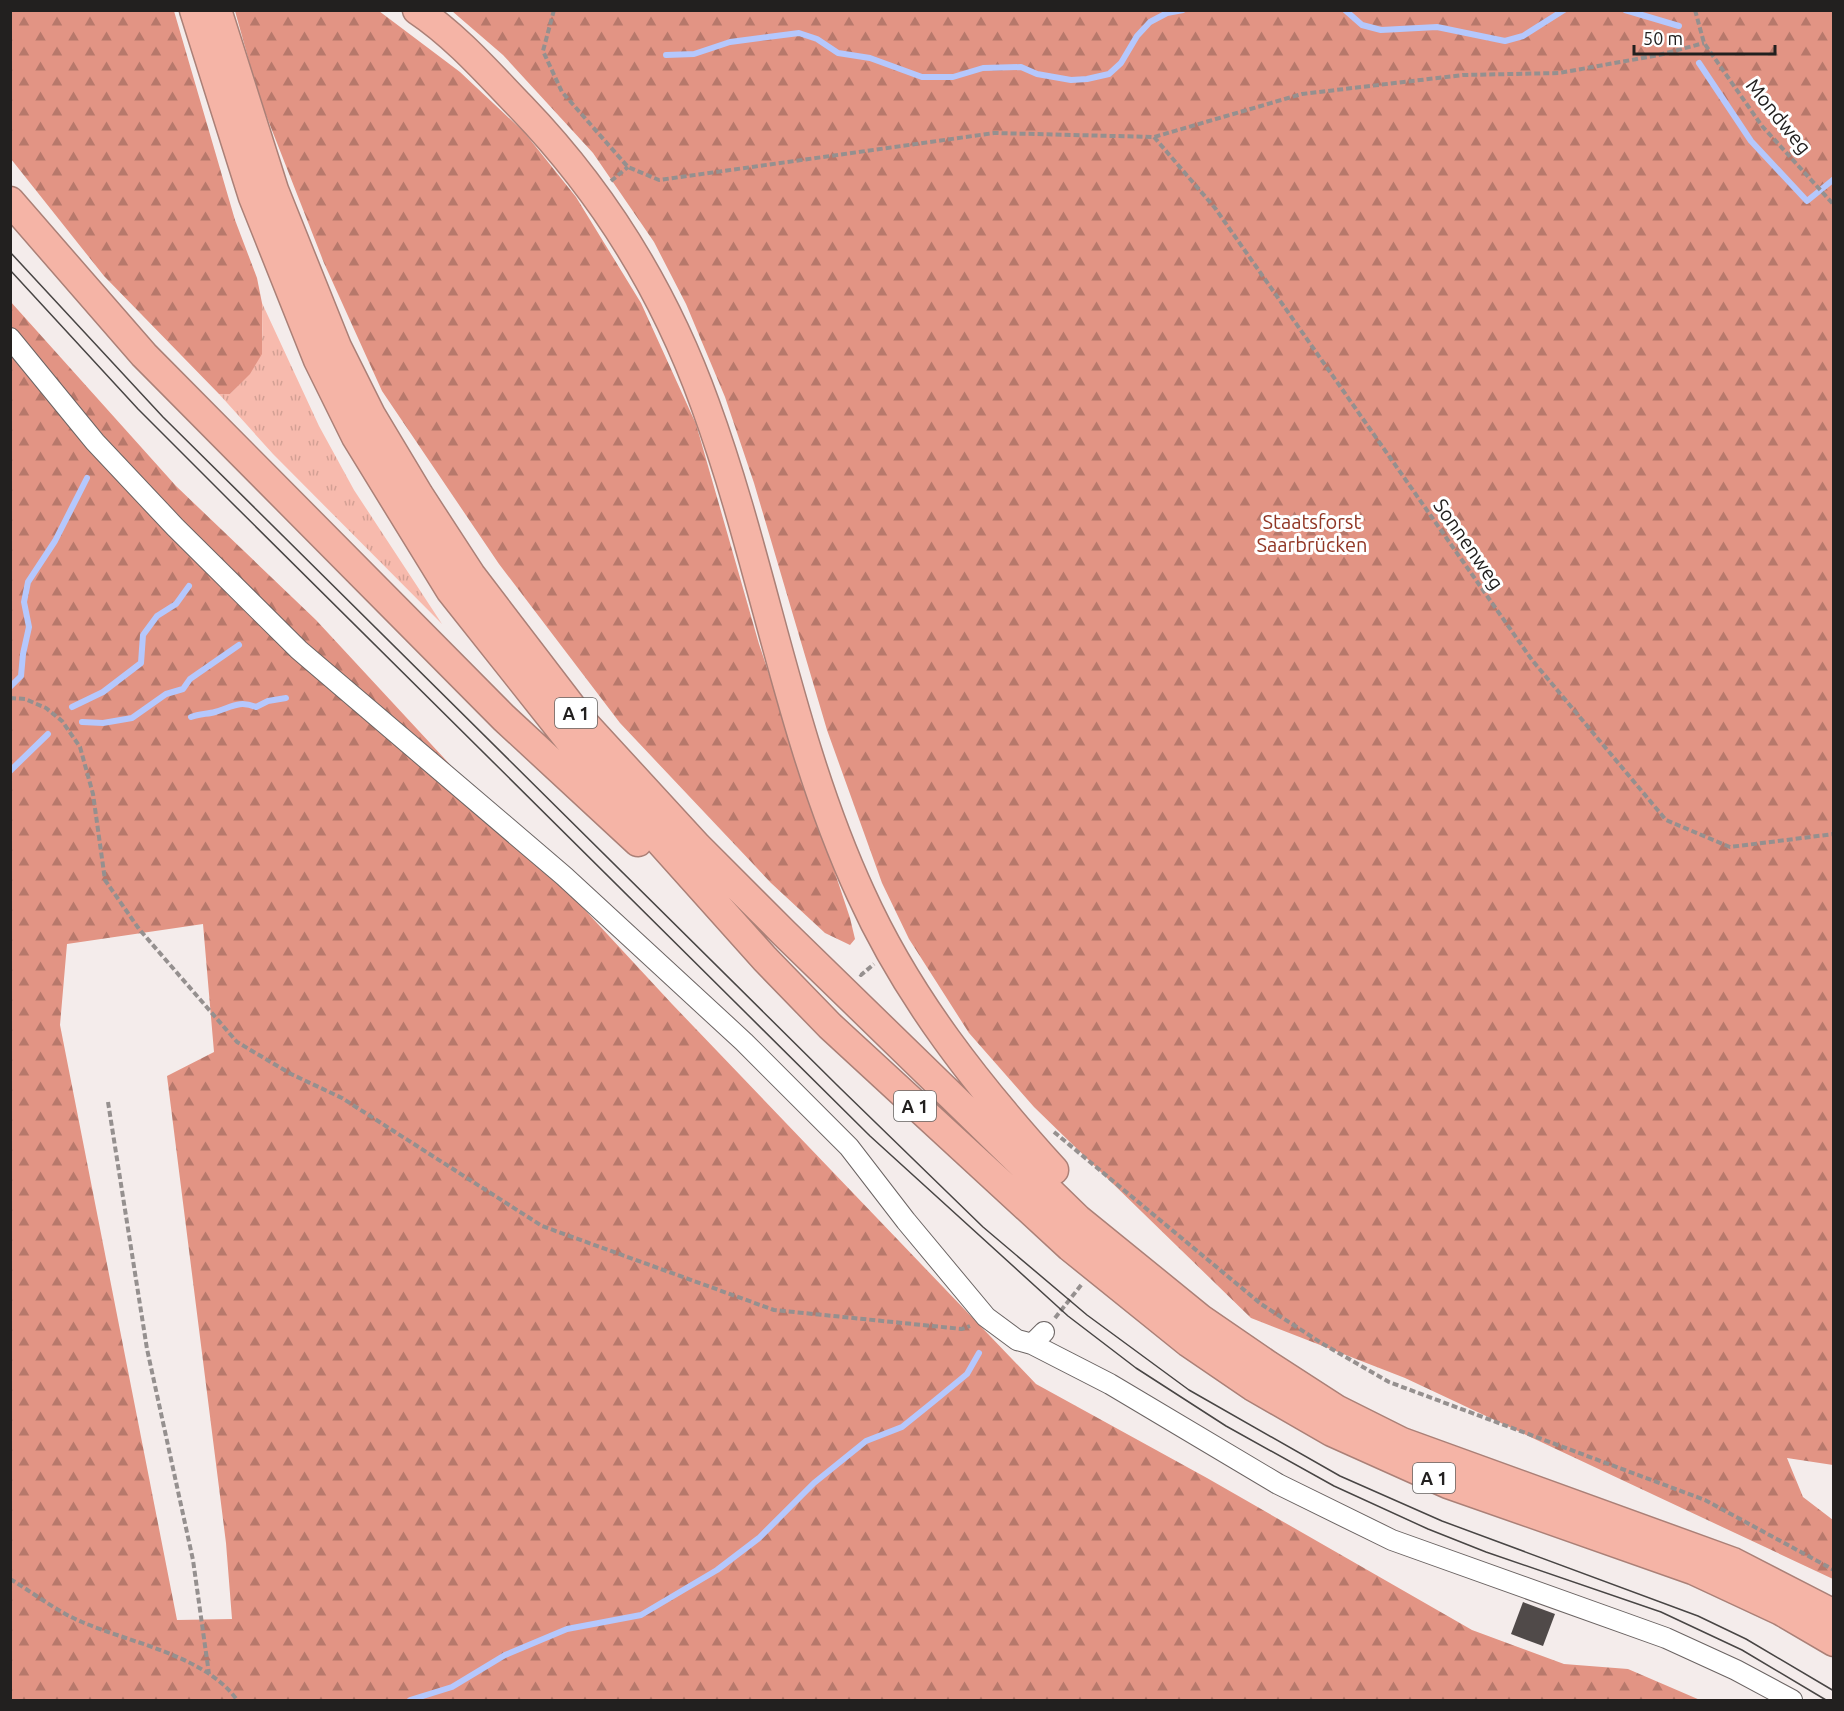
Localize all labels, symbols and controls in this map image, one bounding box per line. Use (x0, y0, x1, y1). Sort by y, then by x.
scale bar (1634, 18, 1775, 56)
text: 50 m (1643, 28, 1683, 48)
street label: Mondweg (1742, 74, 1816, 158)
street label: Sonnenweg (1429, 494, 1509, 594)
park label: Staatsforst Saarbrücken (1257, 510, 1367, 556)
road number: A 1 (555, 698, 597, 728)
road number: A 1 (894, 1091, 936, 1121)
road number: A 1 (1413, 1463, 1455, 1493)

